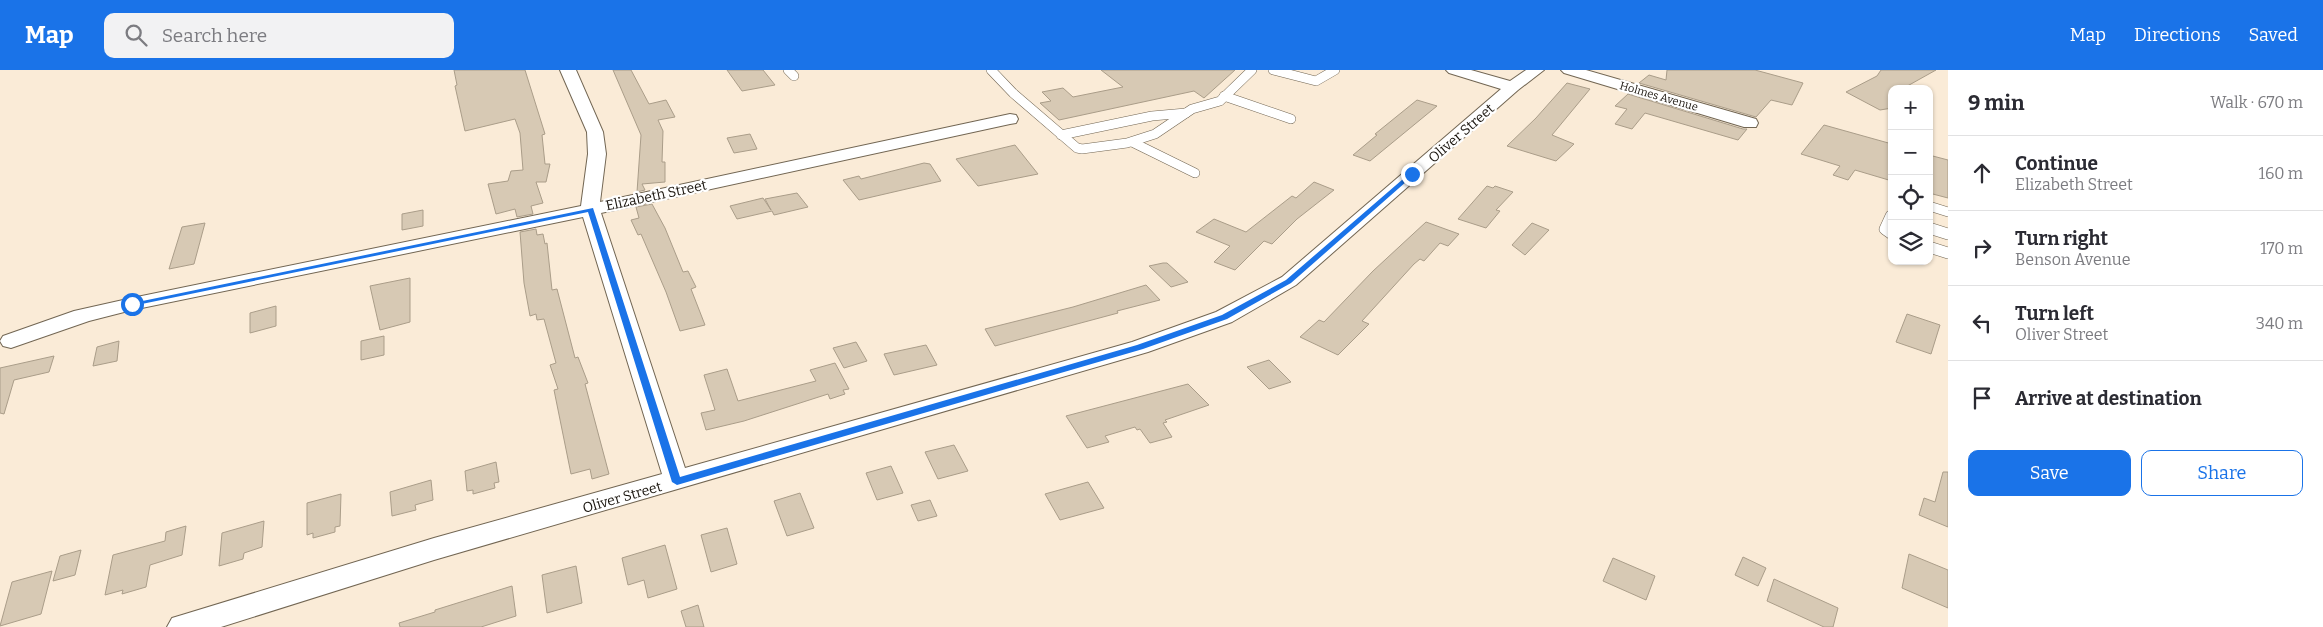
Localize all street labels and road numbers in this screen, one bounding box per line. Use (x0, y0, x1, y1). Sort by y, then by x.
street label: Holmes Avenue (1618, 79, 1699, 114)
street label: Oliver Street (1425, 100, 1498, 167)
street label: Elizabeth Street (604, 176, 708, 215)
street label: Oliver Street (581, 478, 664, 517)

